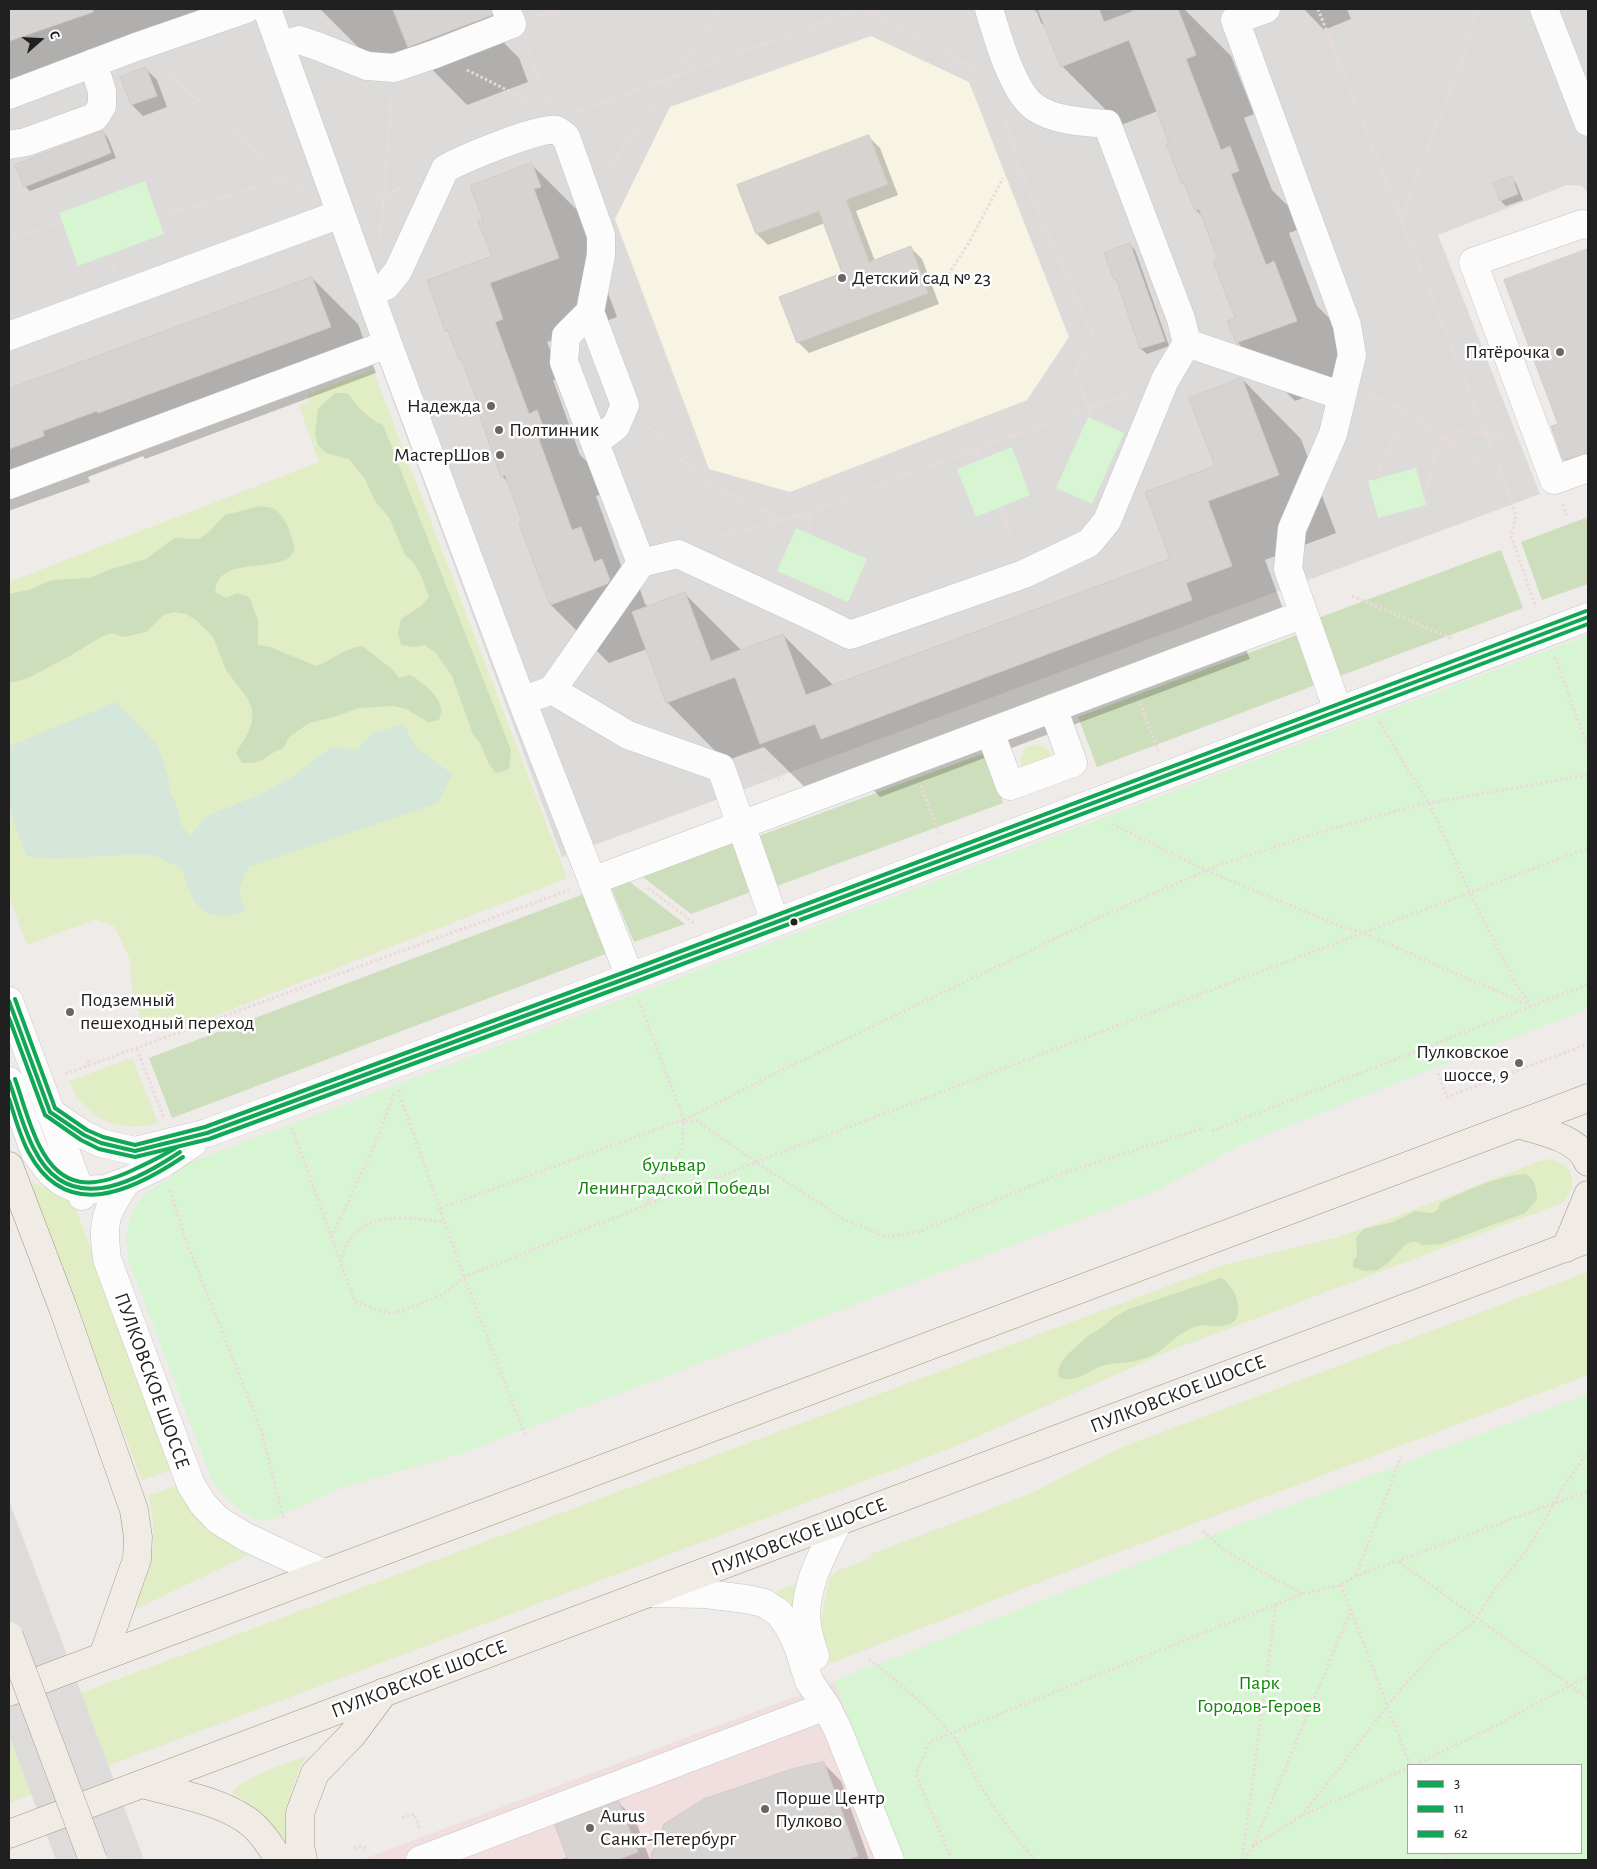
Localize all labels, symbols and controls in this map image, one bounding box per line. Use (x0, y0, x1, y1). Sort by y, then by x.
north arrow (15, 15, 65, 65)
text: С (46, 29, 62, 41)
place label: Детский сад № 23 (852, 266, 991, 290)
marker: Детский сад № 23 (836, 272, 848, 284)
place label: Пятёрочка (1465, 340, 1550, 364)
marker: Пятёрочка (1554, 346, 1566, 358)
place label: Надежда (407, 394, 481, 418)
marker: Надежда (485, 400, 497, 412)
place label: Полтинник (509, 418, 599, 442)
marker: Полтинник (493, 424, 505, 436)
place label: МастерШов (394, 443, 490, 467)
marker: МастерШов (494, 449, 506, 461)
unlabelled marker (789, 917, 799, 927)
place label: Подземный пешеходный переход (80, 988, 254, 1035)
marker: Подземный пешеходный переход (64, 1006, 76, 1018)
place label: Пулковское шоссе, 9 (1416, 1040, 1509, 1087)
marker: Пулковское шоссе, 9 (1513, 1057, 1525, 1069)
park label: бульвар Ленинградской Победы (578, 1153, 770, 1200)
street label: ПУЛКОВСКОЕ ШОССЕ (109, 1289, 195, 1473)
street label: ПУЛКОВСКОЕ ШОССЕ (1087, 1349, 1269, 1439)
street label: ПУЛКОВСКОЕ ШОССЕ (708, 1492, 890, 1582)
street label: ПУЛКОВСКОЕ ШОССЕ (328, 1634, 510, 1724)
park label: Парк Городов-Героев (1197, 1671, 1321, 1718)
legend (1407, 1764, 1582, 1854)
text: 3 (1454, 1776, 1460, 1791)
place label: Порше Центр Пулково (775, 1786, 885, 1833)
text: 11 (1454, 1801, 1464, 1816)
marker: Порше Центр Пулково (759, 1803, 771, 1815)
place label: Aurus Санкт-Петербург (600, 1804, 736, 1851)
marker: Aurus Санкт-Петербург (584, 1822, 596, 1834)
text: 62 (1454, 1826, 1468, 1841)

